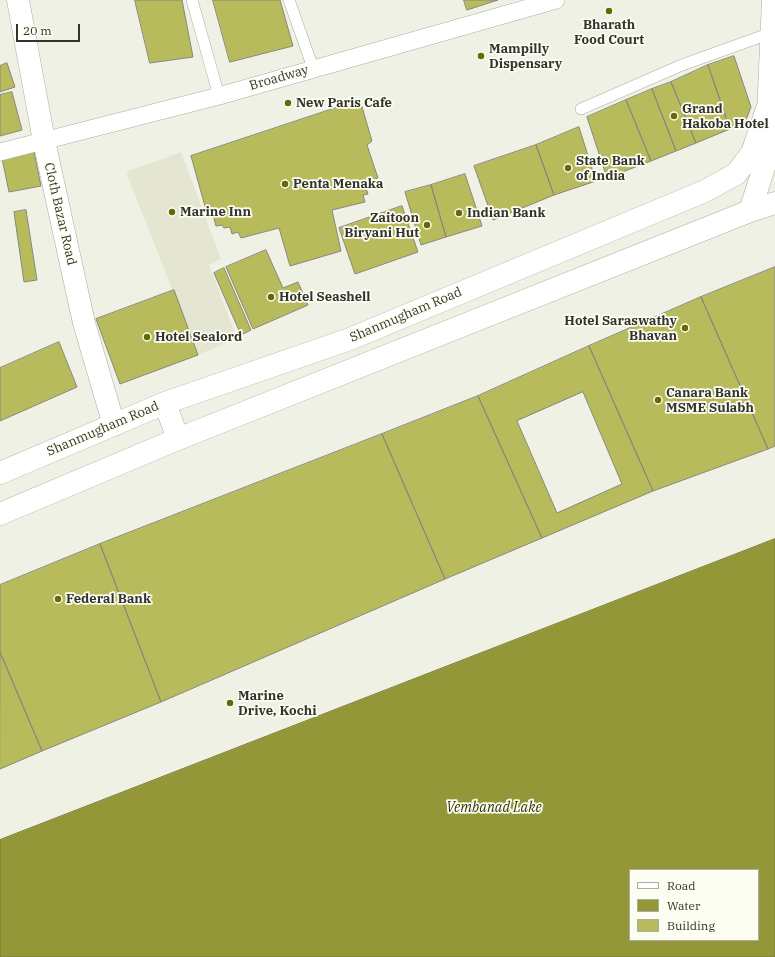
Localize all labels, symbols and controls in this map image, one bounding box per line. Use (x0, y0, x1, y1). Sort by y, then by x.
marker: Bharath Food Court (604, 6, 614, 16)
scale bar (18, 16, 82, 42)
place label: Bharath Food Court (574, 17, 644, 48)
text: 20 m (23, 23, 52, 38)
place label: Mampilly Dispensary (489, 41, 562, 72)
marker: Mampilly Dispensary (476, 51, 486, 61)
street label: Broadway (248, 62, 310, 94)
place label: New Paris Cafe (296, 95, 392, 111)
marker: New Paris Cafe (283, 98, 293, 108)
place label: Grand Hakoba Hotel (682, 101, 769, 132)
marker: Grand Hakoba Hotel (669, 111, 679, 121)
place label: State Bank of India (576, 153, 645, 184)
street label: Cloth Bazar Road (41, 161, 79, 267)
marker: State Bank of India (563, 163, 573, 173)
place label: Penta Menaka (293, 176, 383, 192)
marker: Penta Menaka (280, 179, 290, 189)
place label: Marine Inn (180, 204, 251, 220)
place label: Indian Bank (467, 205, 545, 221)
marker: Marine Inn (167, 207, 177, 217)
marker: Indian Bank (454, 208, 464, 218)
place label: Zaitoon Biryani Hut (344, 210, 419, 241)
marker: Zaitoon Biryani Hut (422, 220, 432, 230)
street label: Shanmugham Road (348, 284, 464, 346)
place label: Hotel Seashell (279, 289, 371, 305)
marker: Hotel Seashell (266, 292, 276, 302)
place label: Hotel Saraswathy Bhavan (564, 313, 677, 344)
marker: Hotel Saraswathy Bhavan (680, 323, 690, 333)
place label: Hotel Sealord (155, 329, 242, 345)
marker: Hotel Sealord (142, 332, 152, 342)
place label: Canara Bank MSME Sulabh (666, 385, 754, 416)
marker: Canara Bank MSME Sulabh (653, 395, 663, 405)
street label: Shanmugham Road (45, 398, 161, 460)
place label: Federal Bank (66, 591, 151, 607)
marker: Federal Bank (53, 594, 63, 604)
place label: Marine Drive, Kochi (238, 688, 316, 719)
marker: Marine Drive, Kochi (225, 698, 235, 708)
water label: Vembanad Lake (446, 800, 542, 816)
legend (629, 869, 759, 941)
text: Road (667, 878, 696, 893)
text: Water (667, 898, 700, 913)
text: Building (667, 918, 715, 933)

